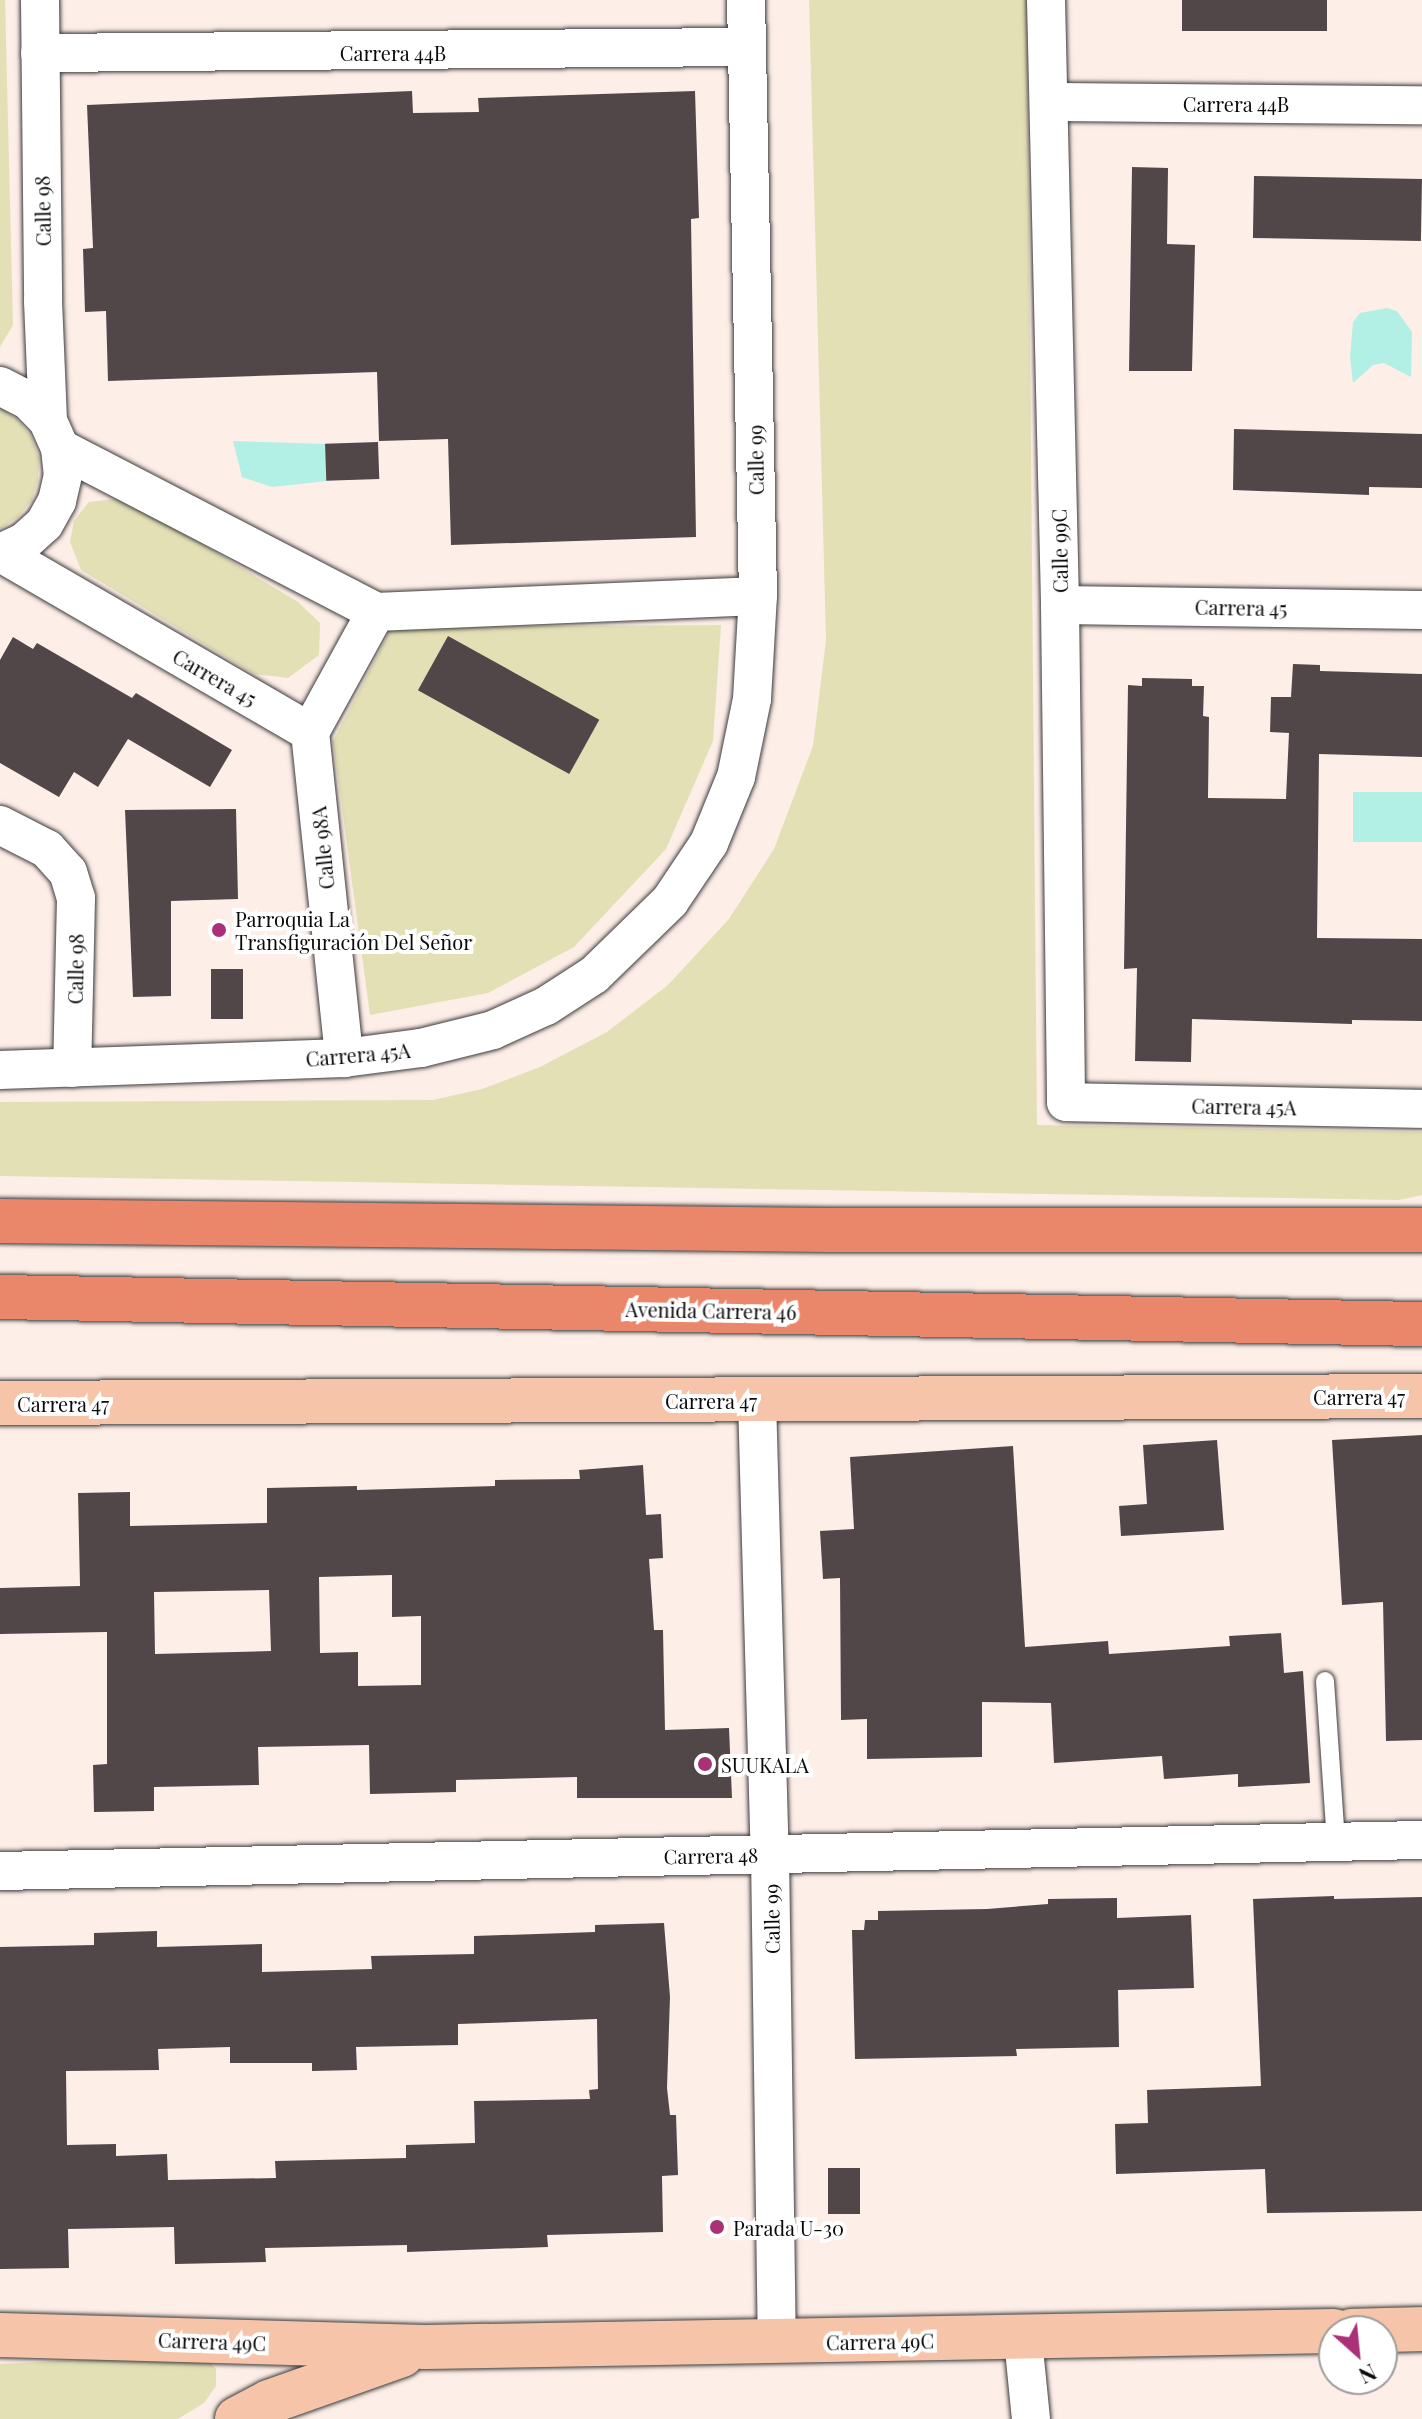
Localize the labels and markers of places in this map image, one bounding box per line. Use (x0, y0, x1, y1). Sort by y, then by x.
place label: Parroquia La Transfiguración Del Señor (235, 906, 472, 953)
marker: Parroquia La Transfiguración Del Señor (210, 921, 228, 939)
place label: SUUKALA (721, 1752, 809, 1776)
marker: SUUKALA (696, 1755, 714, 1773)
place label: Parada U-30 (733, 2215, 844, 2239)
marker: Parada U-30 (708, 2218, 726, 2236)

